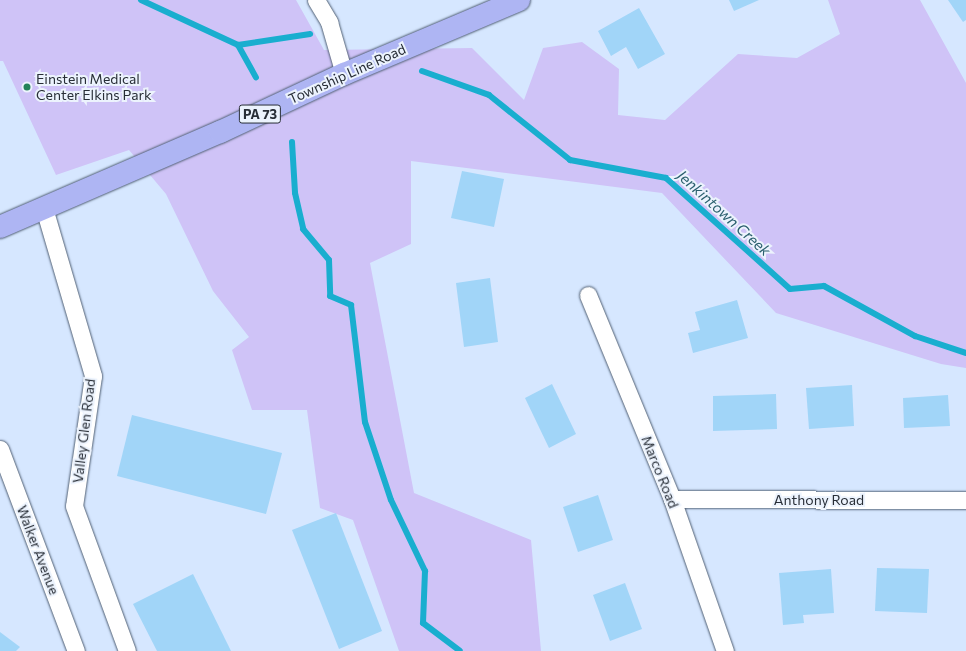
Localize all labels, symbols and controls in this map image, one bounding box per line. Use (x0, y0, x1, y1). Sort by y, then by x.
street label: Township Line Road (286, 41, 408, 107)
place label: Einstein Medical Center Elkins Park (36, 71, 152, 104)
marker: Einstein Medical Center Elkins Park (21, 81, 33, 93)
road number: PA 73 (238, 103, 282, 125)
water label: Jenkintown Creek (674, 166, 774, 260)
street label: Valley Glen Road (69, 378, 99, 484)
street label: Marco Road (638, 433, 682, 511)
street label: Anthony Road (774, 492, 864, 508)
street label: Walker Avenue (13, 503, 63, 597)

